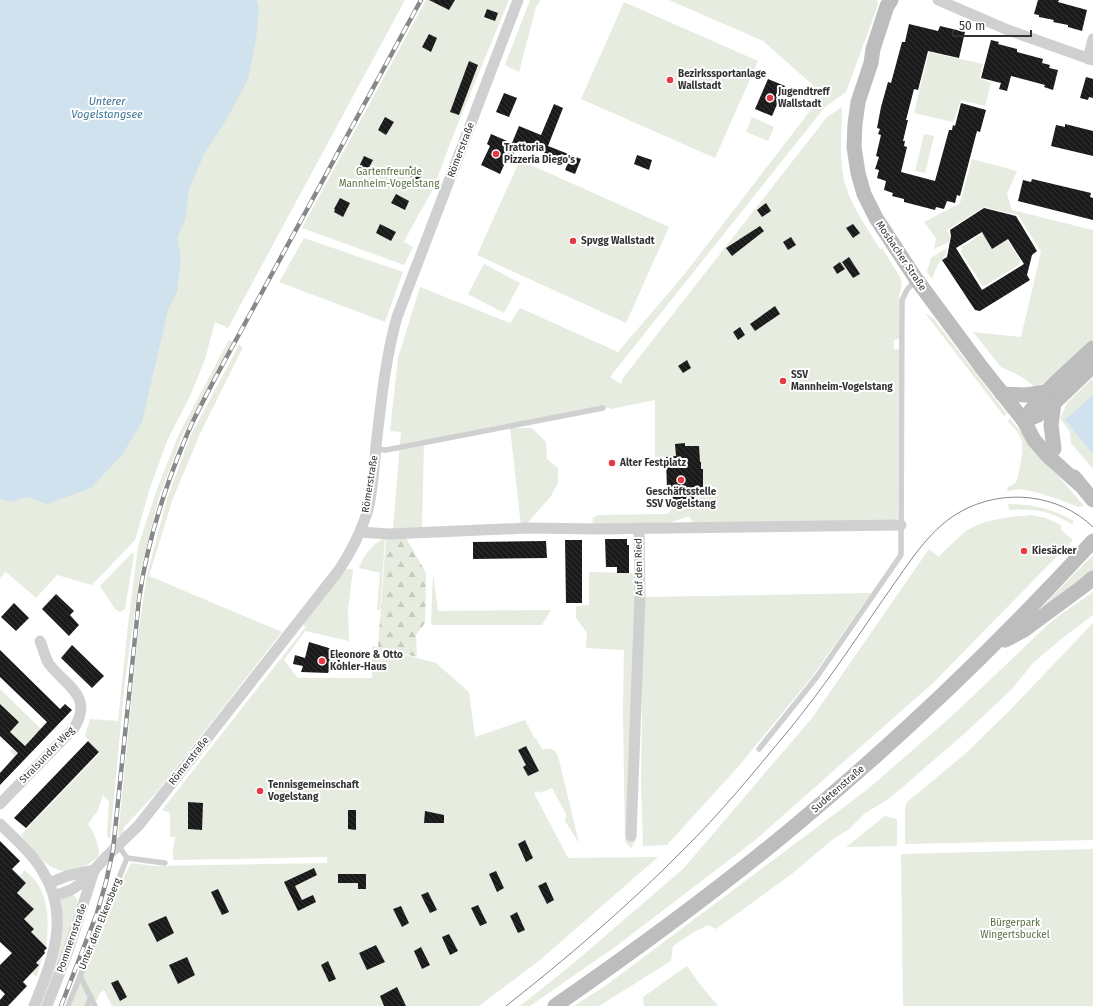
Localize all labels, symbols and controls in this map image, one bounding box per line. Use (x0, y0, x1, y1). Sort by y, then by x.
scale bar (953, 12, 1031, 38)
text: 50 m (959, 19, 985, 33)
place label: Bezirkssportanlage Wallstadt (678, 68, 766, 92)
marker: Bezirkssportanlage Wallstadt (665, 75, 675, 85)
place label: Jugendtreff Wallstadt (777, 86, 831, 110)
marker: Jugendtreff Wallstadt (765, 93, 775, 103)
water label: Unterer Vogelstangsee (71, 95, 143, 121)
street label: Römerstraße (445, 121, 477, 179)
place label: Trattoria Pizzeria Diego's (504, 142, 575, 166)
marker: Trattoria Pizzeria Diego's (491, 149, 501, 159)
park label: Gartenfreunde Mannheim-Vogelstang (339, 166, 440, 190)
street label: Mosbacher Straße (873, 219, 929, 293)
place label: Spvgg Wallstadt (581, 235, 655, 247)
marker: Spvgg Wallstadt (568, 236, 578, 246)
place label: SSV Mannheim-Vogelstang (791, 369, 893, 393)
marker: SSV Mannheim-Vogelstang (778, 376, 788, 386)
street label: Römerstraße (360, 454, 380, 514)
place label: Alter Festplatz (619, 457, 686, 469)
marker: Alter Festplatz (607, 458, 617, 468)
marker: Geschäftsstelle SSV Vogelstang (676, 475, 686, 485)
place label: Geschäftsstelle SSV Vogelstang (646, 486, 717, 510)
street label: Auf den Ried (632, 538, 646, 596)
place label: Kiesäcker (1032, 545, 1078, 557)
marker: Kiesäcker (1019, 546, 1029, 556)
place label: Eleonore & Otto Kohler-Haus (330, 649, 403, 673)
marker: Eleonore & Otto Kohler-Haus (317, 656, 327, 666)
street label: Stralsunder Weg (17, 724, 78, 786)
street label: Römerstraße (166, 734, 212, 788)
street label: Sudetenstraße (809, 763, 867, 815)
place label: Tennisgemeinschaft Vogelstang (267, 779, 359, 803)
marker: Tennisgemeinschaft Vogelstang (255, 786, 265, 796)
street label: Unter dem Elkersberg (76, 876, 124, 972)
street label: Pommernstraße (55, 902, 89, 974)
park label: Bürgerpark Wingertsbuckel (980, 917, 1050, 941)

